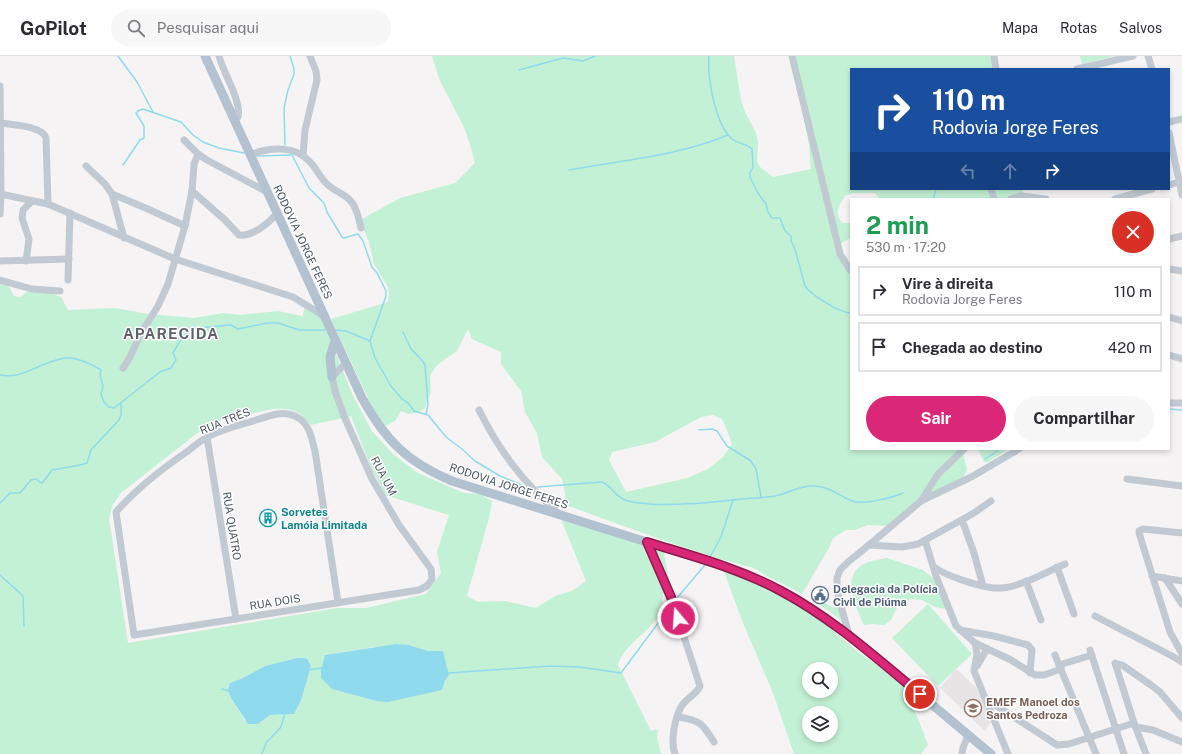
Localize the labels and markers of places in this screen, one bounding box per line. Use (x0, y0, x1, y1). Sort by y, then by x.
place label: Sorvetes Lamóia Limitada (281, 506, 367, 531)
building icon: Sorvetes Lamóia Limitada (258, 508, 278, 528)
place label: Delegacia da Polícia Civil de Piúma (833, 583, 938, 608)
public building icon: Delegacia da Polícia Civil de Piúma (810, 585, 830, 605)
pin (903, 677, 937, 711)
place label: EMEF Manoel dos Santos Pedroza (986, 696, 1080, 721)
school or university icon: EMEF Manoel dos Santos Pedroza (963, 698, 983, 718)

